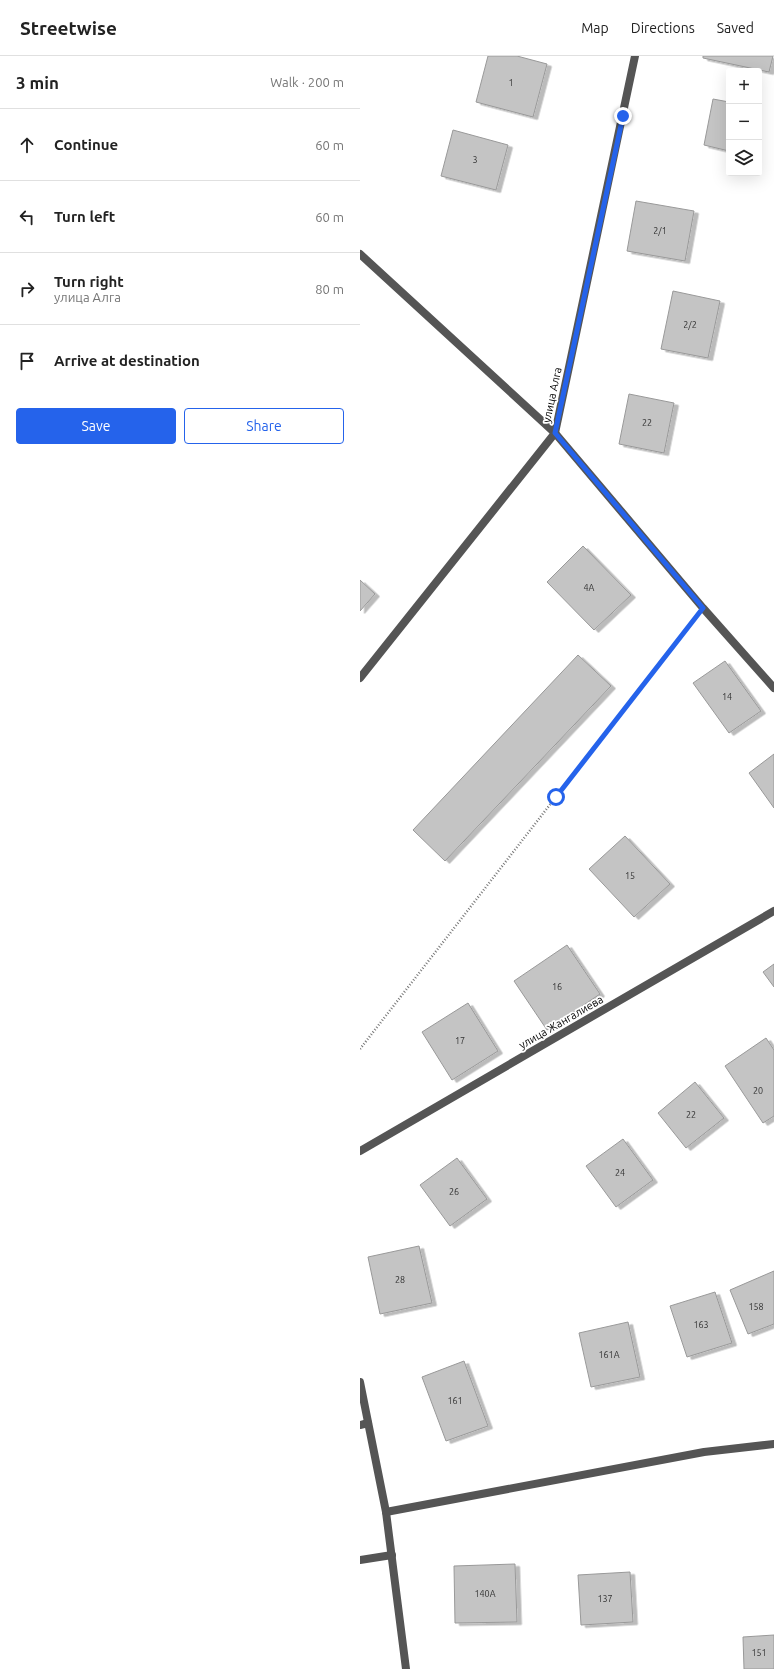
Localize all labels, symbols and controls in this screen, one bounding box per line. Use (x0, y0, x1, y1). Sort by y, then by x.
text: Streetwise (20, 17, 117, 39)
text: Map (581, 20, 609, 36)
text: Directions (631, 20, 695, 36)
text: Saved (717, 20, 754, 36)
map controls (726, 68, 762, 176)
button: + (726, 68, 762, 104)
text: 3 min (16, 73, 59, 92)
text: Walk · 200 m (270, 75, 344, 89)
house number: 1 (508, 78, 514, 88)
button: − (726, 104, 762, 140)
route end (614, 107, 632, 125)
icon: ahead (16, 134, 38, 156)
text: Continue (54, 136, 118, 153)
text: 60 m (315, 138, 344, 152)
button: layers (726, 140, 762, 176)
house number: 3 (472, 155, 478, 165)
icon: left (16, 206, 38, 228)
text: Turn left (54, 208, 115, 225)
text: 60 m (315, 210, 344, 224)
house number: 2/1 (653, 226, 667, 236)
text: Turn right (54, 273, 124, 290)
icon: right (16, 278, 38, 300)
text: 80 m (315, 282, 344, 296)
text: улица Алга (54, 290, 121, 304)
house number: 2/2 (683, 320, 697, 330)
icon: arrive (16, 350, 38, 372)
text: Arrive at destination (54, 352, 200, 369)
street label: улица Алга (540, 366, 564, 424)
button: Save (16, 408, 176, 444)
button: Share (184, 408, 344, 444)
house number: 22 (642, 418, 652, 428)
house number: 4А (584, 583, 595, 593)
house number: 14 (722, 692, 732, 702)
route start (547, 788, 565, 806)
house number: 15 (625, 871, 635, 881)
house number: 16 (552, 982, 562, 992)
street label: улица Жангалиева (517, 993, 605, 1051)
house number: 17 (455, 1036, 465, 1046)
house number: 20 (753, 1086, 763, 1096)
house number: 22 (686, 1110, 696, 1120)
house number: 24 (615, 1168, 625, 1178)
house number: 26 (449, 1187, 459, 1197)
house number: 28 (395, 1275, 405, 1285)
house number: 158 (748, 1302, 764, 1312)
house number: 163 (693, 1320, 709, 1330)
house number: 161А (598, 1350, 620, 1360)
house number: 161 (447, 1396, 463, 1406)
house number: 140А (474, 1589, 496, 1599)
house number: 137 (597, 1594, 613, 1604)
house number: 151 (751, 1648, 767, 1658)

